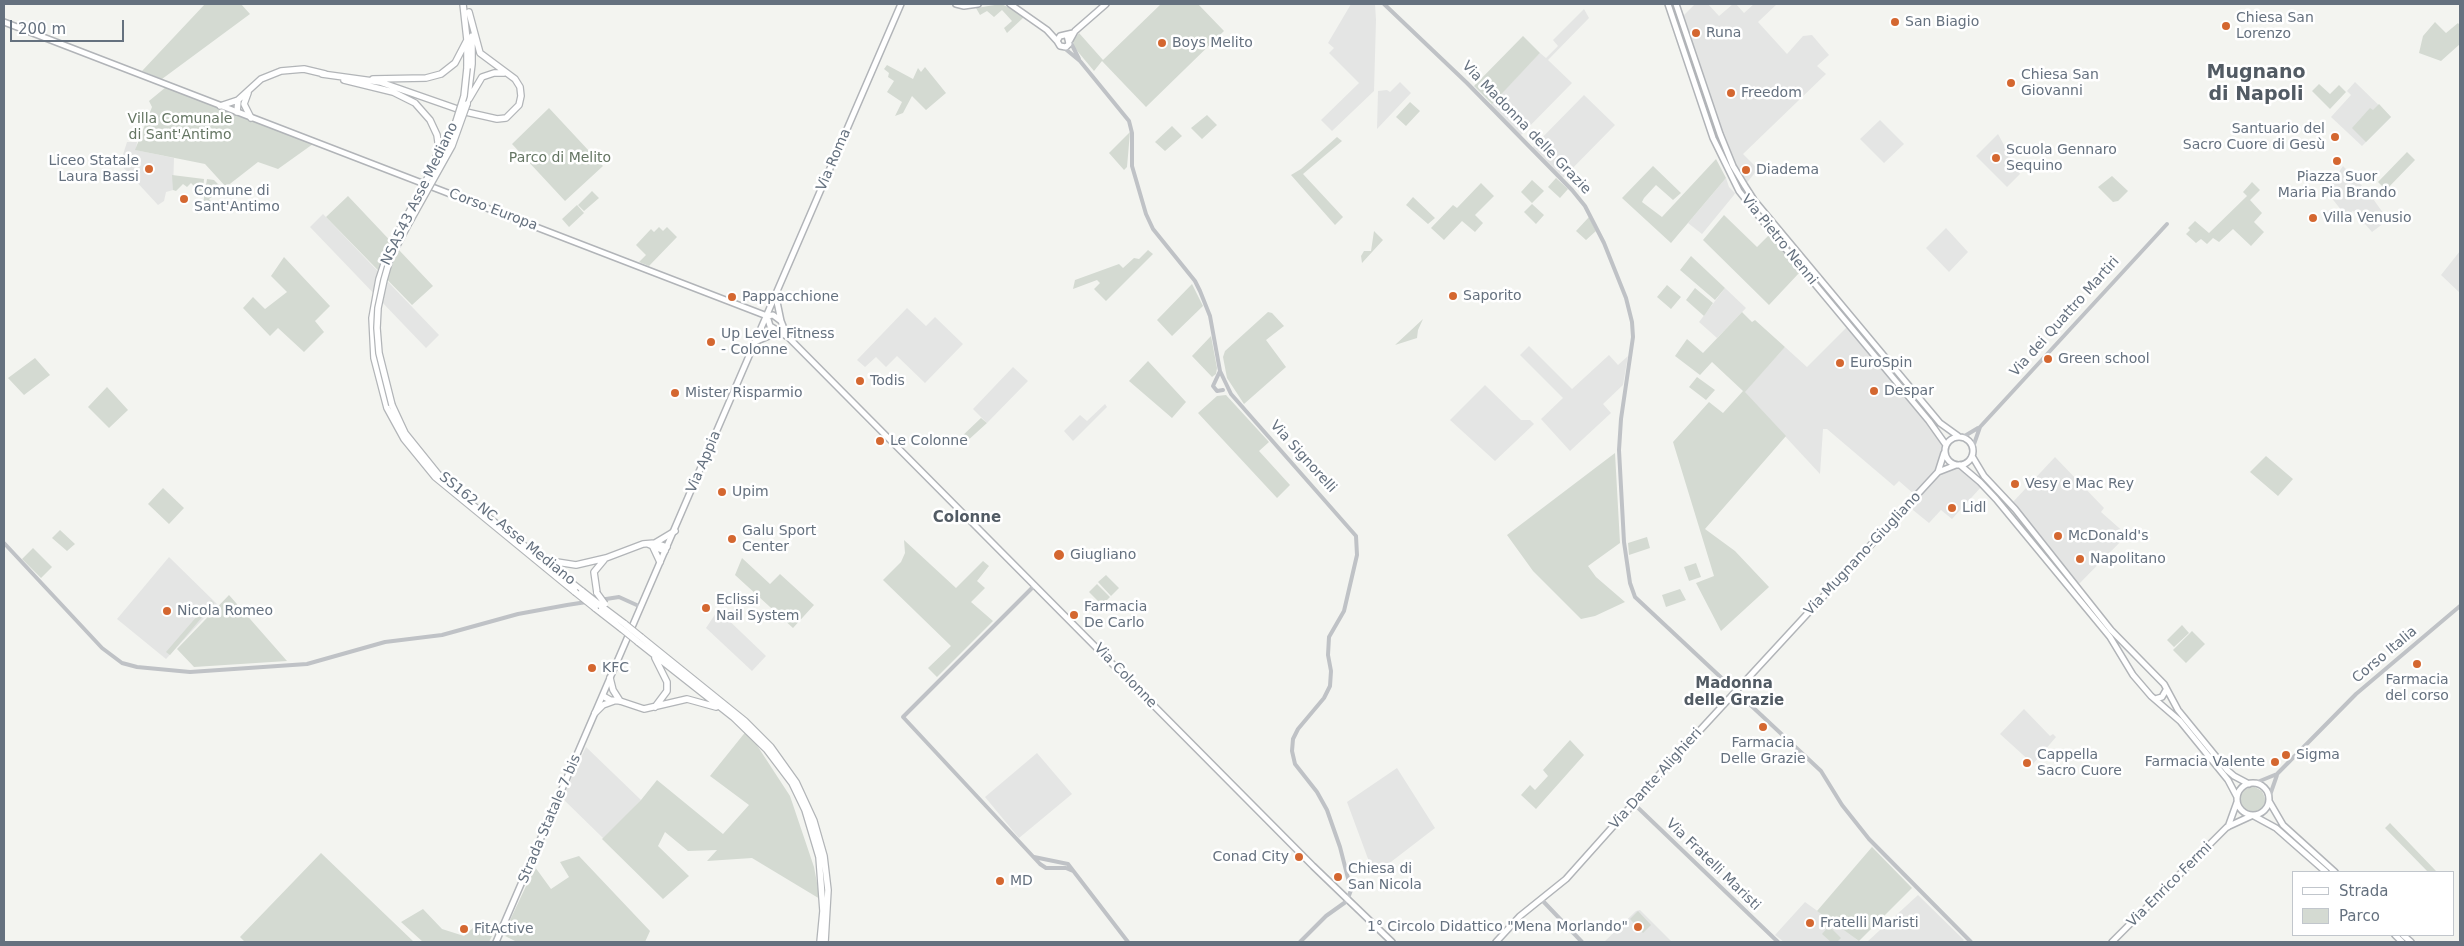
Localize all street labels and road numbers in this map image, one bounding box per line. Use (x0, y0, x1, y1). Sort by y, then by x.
street label: Via Madonna delle Grazie (1458, 58, 1594, 198)
street label: NSA543 Asse Mediano (378, 120, 462, 268)
street label: Via Roma (813, 126, 855, 194)
street label: Corso Europa (446, 185, 540, 235)
street label: Via Pietro Nenni (1737, 191, 1821, 289)
street label: Via dei Quattro Martiri (2007, 254, 2123, 380)
street label: Via Signorelli (1266, 418, 1340, 496)
street label: Via Appia (683, 428, 725, 496)
street label: SS162 NC Asse Mediano (436, 469, 578, 589)
street label: Via Mugnano-Giugliano (1801, 489, 1925, 619)
street label: Corso Italia (2349, 623, 2421, 687)
street label: Via Colonne (1090, 640, 1160, 712)
street label: Via Dante Alighieri (1606, 725, 1706, 833)
street label: Strada Statale 7 bis (515, 752, 585, 886)
street label: Via Fratelli Maristi (1662, 816, 1764, 914)
street label: Via Enrico Fermi (2124, 839, 2216, 931)

